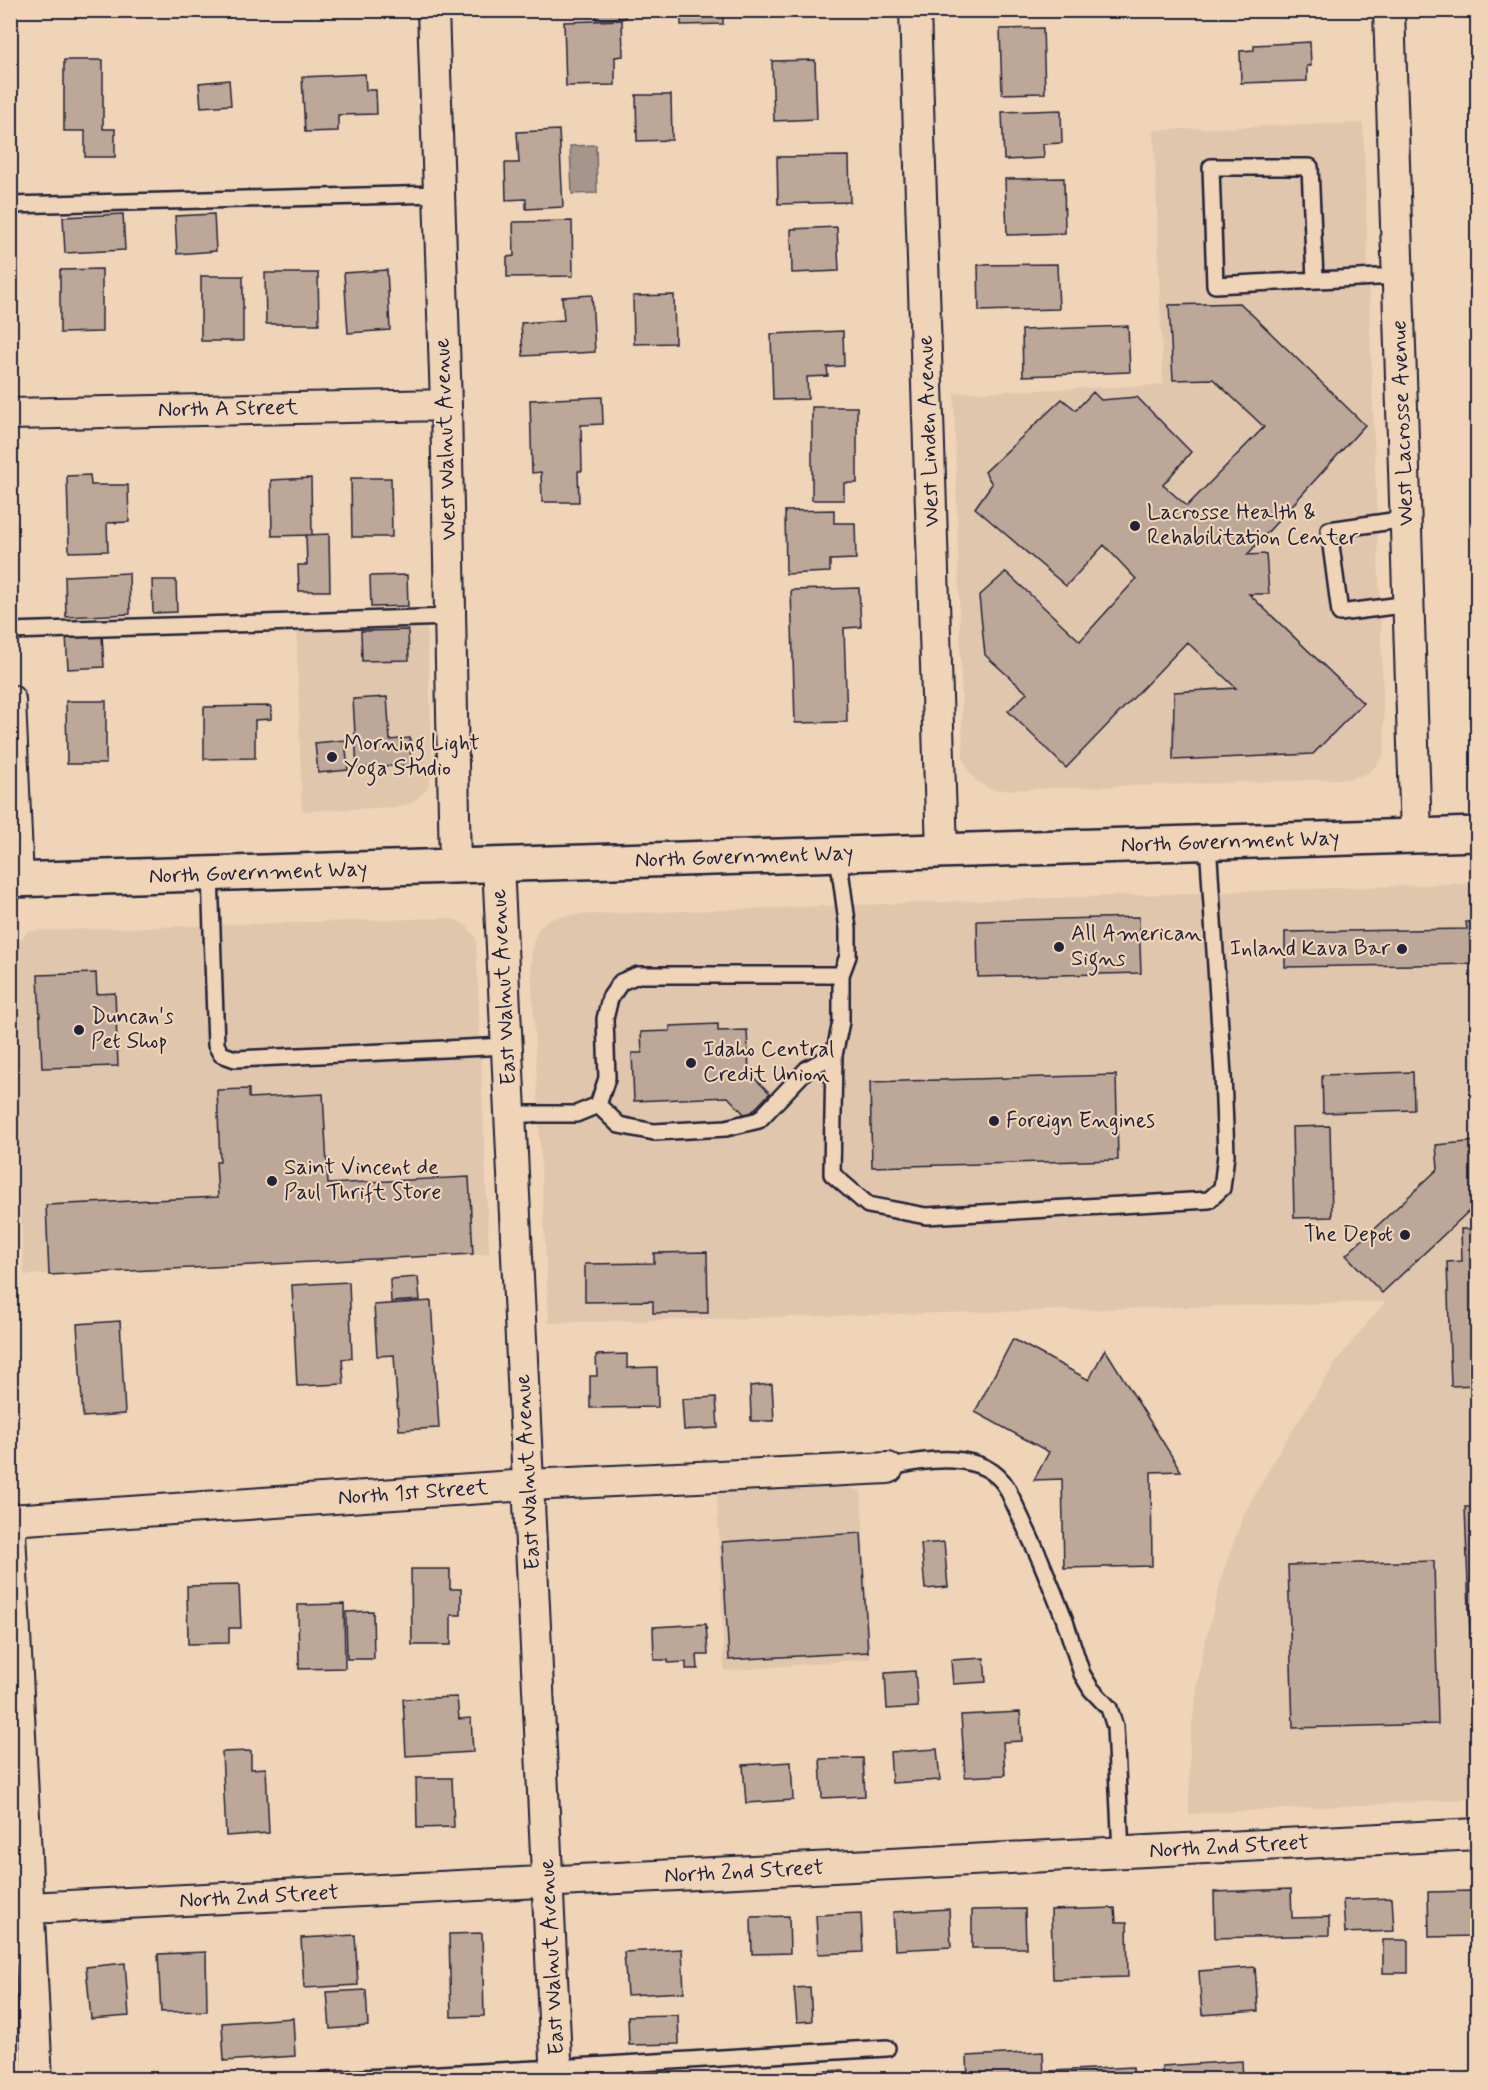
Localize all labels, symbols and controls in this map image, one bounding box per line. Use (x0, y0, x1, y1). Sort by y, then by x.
street label: West Lacrosse Avenue (1385, 320, 1421, 526)
street label: West Linden Avenue (912, 335, 946, 527)
street label: West Walnut Avenue (428, 337, 464, 541)
street label: North A Street (158, 394, 298, 424)
place label: Lacrosse Health & Rehabilitation Center (1147, 499, 1359, 552)
marker: Lacrosse Health & Rehabilitation Center (1128, 519, 1142, 533)
place label: Morning Light Yoga Studio (344, 730, 480, 786)
marker: Morning Light Yoga Studio (325, 750, 339, 764)
street label: North Government Way (1120, 824, 1340, 860)
street label: North Government Way (634, 839, 854, 875)
street label: North Government Way (148, 855, 368, 891)
street label: East Walnut Avenue (485, 888, 523, 1086)
place label: All American Signs (1071, 920, 1202, 976)
place label: Inland Kava Bar (1230, 935, 1391, 963)
marker: All American Signs (1052, 940, 1066, 954)
marker: Inland Kava Bar (1395, 942, 1409, 956)
place label: Duncan's Pet Shop (91, 1003, 174, 1056)
marker: Duncan's Pet Shop (72, 1023, 86, 1037)
place label: Idaho Central Credit Union (703, 1036, 834, 1089)
marker: Idaho Central Credit Union (684, 1056, 698, 1070)
place label: Foreign Engines (1006, 1107, 1155, 1136)
marker: Foreign Engines (987, 1114, 1001, 1128)
place label: Saint Vincent de Paul Thrift Store (284, 1154, 441, 1207)
marker: Saint Vincent de Paul Thrift Store (265, 1174, 279, 1188)
place label: The Depot (1304, 1221, 1393, 1249)
marker: The Depot (1398, 1228, 1412, 1242)
street label: East Walnut Avenue (509, 1373, 547, 1571)
street label: North 1st Street (337, 1474, 489, 1512)
street label: North 2nd Street (1148, 1829, 1310, 1865)
street label: North 2nd Street (663, 1854, 825, 1890)
street label: East Walnut Avenue (533, 1858, 571, 2056)
street label: North 2nd Street (178, 1879, 340, 1915)

